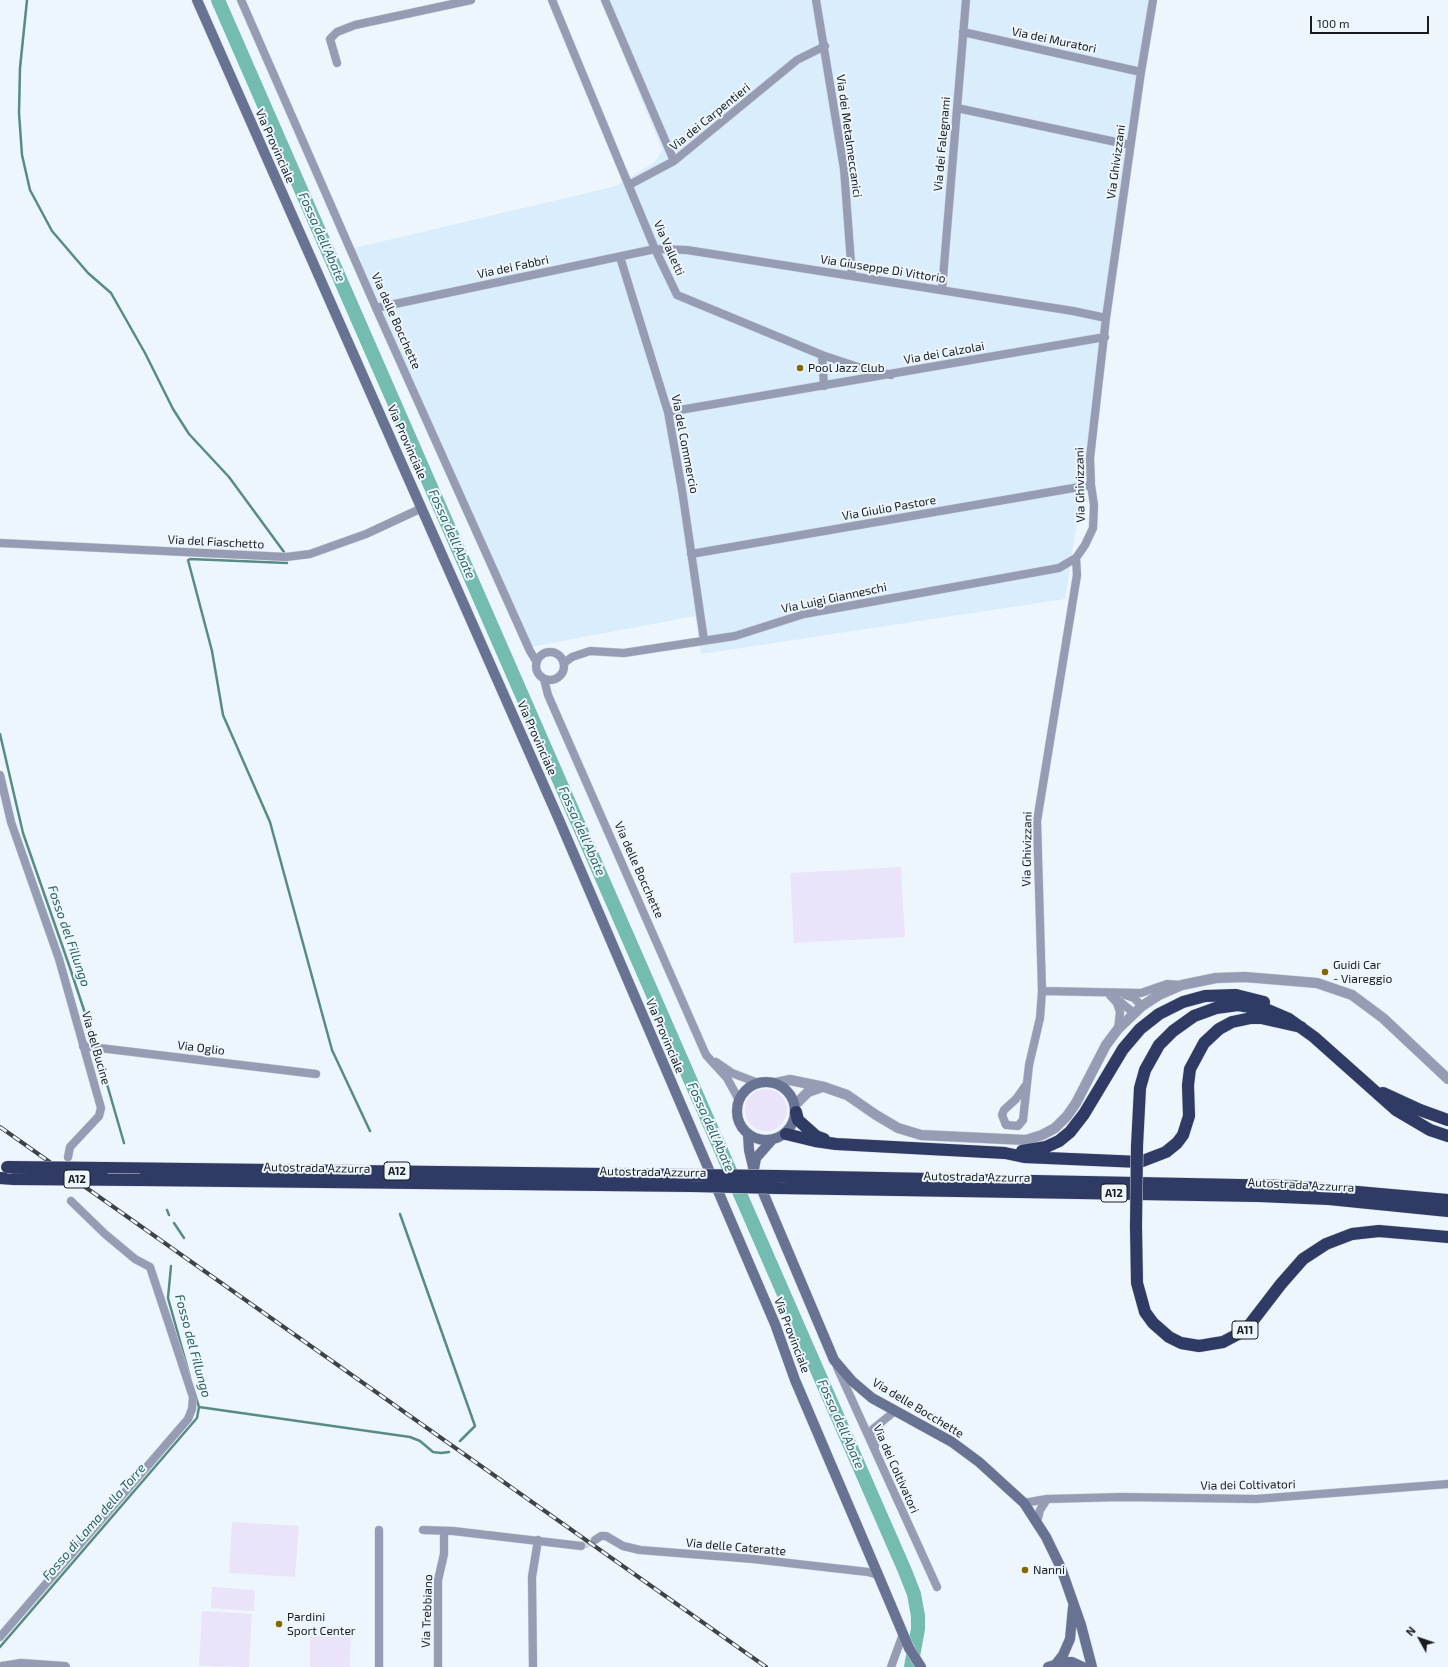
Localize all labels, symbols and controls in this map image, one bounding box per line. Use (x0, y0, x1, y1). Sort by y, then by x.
scale bar (1312, 8, 1431, 34)
text: 100 m (1317, 16, 1349, 30)
street label: Via dei Muratori (1010, 24, 1098, 56)
street label: Via dei Metalmeccanici (833, 74, 865, 198)
street label: Via dei Carpentieri (667, 80, 753, 154)
street label: Via dei Falegnami (931, 96, 953, 192)
street label: Via Provinciale (252, 107, 298, 185)
street label: Via Ghivizzani (1104, 124, 1128, 200)
water label: Fossa dell'Abate (295, 190, 349, 284)
street label: Via Valletti (650, 218, 688, 278)
street label: Via dei Fabbri (476, 252, 550, 282)
street label: Via Giuseppe Di Vittorio (819, 252, 947, 286)
street label: Via delle Bocchette (368, 271, 424, 371)
street label: Via dei Calzolai (903, 339, 985, 367)
place label: Pool Jazz Club (808, 361, 885, 375)
marker: Pool Jazz Club (795, 363, 805, 373)
street label: Via del Commercio (668, 393, 702, 495)
street label: Via Provinciale (384, 403, 430, 481)
street label: Via Ghivizzani (1072, 447, 1088, 523)
water label: Fossa dell'Abate (425, 487, 479, 581)
street label: Via Giulio Pastore (841, 493, 937, 523)
street label: Via del Fiaschetto (167, 532, 265, 552)
street label: Via Luigi Gianneschi (780, 580, 888, 616)
street label: Via Provinciale (514, 699, 560, 777)
water label: Fossa dell'Abate (555, 784, 609, 878)
street label: Via Ghivizzani (1019, 811, 1035, 887)
street label: Via delle Bocchette (611, 820, 667, 920)
water label: Fosso del Fillungo (44, 883, 94, 989)
place label: Guidi Car - Viareggio (1333, 958, 1392, 986)
marker: Guidi Car - Viareggio (1320, 967, 1330, 977)
street label: Via Provinciale (643, 996, 687, 1076)
street label: Via del Bucine (79, 1010, 113, 1086)
street label: Via Oglio (176, 1038, 226, 1058)
water label: Fossa dell'Abate (684, 1080, 738, 1174)
street label: Autostrada Azzurra (264, 1160, 370, 1176)
road number: A12 (384, 1162, 410, 1180)
street label: Autostrada Azzurra (600, 1164, 706, 1180)
street label: Autostrada Azzurra (924, 1169, 1030, 1185)
road number: A12 (64, 1170, 90, 1188)
street label: Autostrada Azzurra (1247, 1175, 1355, 1195)
road number: A12 (1101, 1184, 1127, 1202)
water label: Fosso del Fillungo (172, 1293, 214, 1399)
street label: Via Provinciale (771, 1295, 813, 1375)
road number: A11 (1232, 1321, 1258, 1339)
street label: Via delle Bocchette (870, 1375, 966, 1441)
water label: Fossa dell'Abate (814, 1377, 868, 1471)
street label: Via dei Coltivatori (870, 1423, 922, 1515)
water label: Fosso di Lama della Torre (39, 1460, 149, 1584)
street label: Via dei Coltivatori (1200, 1477, 1296, 1493)
street label: Via delle Cateratte (685, 1535, 787, 1559)
place label: Nanni (1033, 1563, 1065, 1577)
marker: Nanni (1020, 1565, 1030, 1575)
street label: Via Trebbiano (419, 1574, 435, 1648)
place label: Pardini Sport Center (287, 1610, 356, 1638)
marker: Pardini Sport Center (274, 1619, 284, 1629)
north arrow (1400, 1619, 1440, 1659)
text: N (1403, 1624, 1418, 1638)

